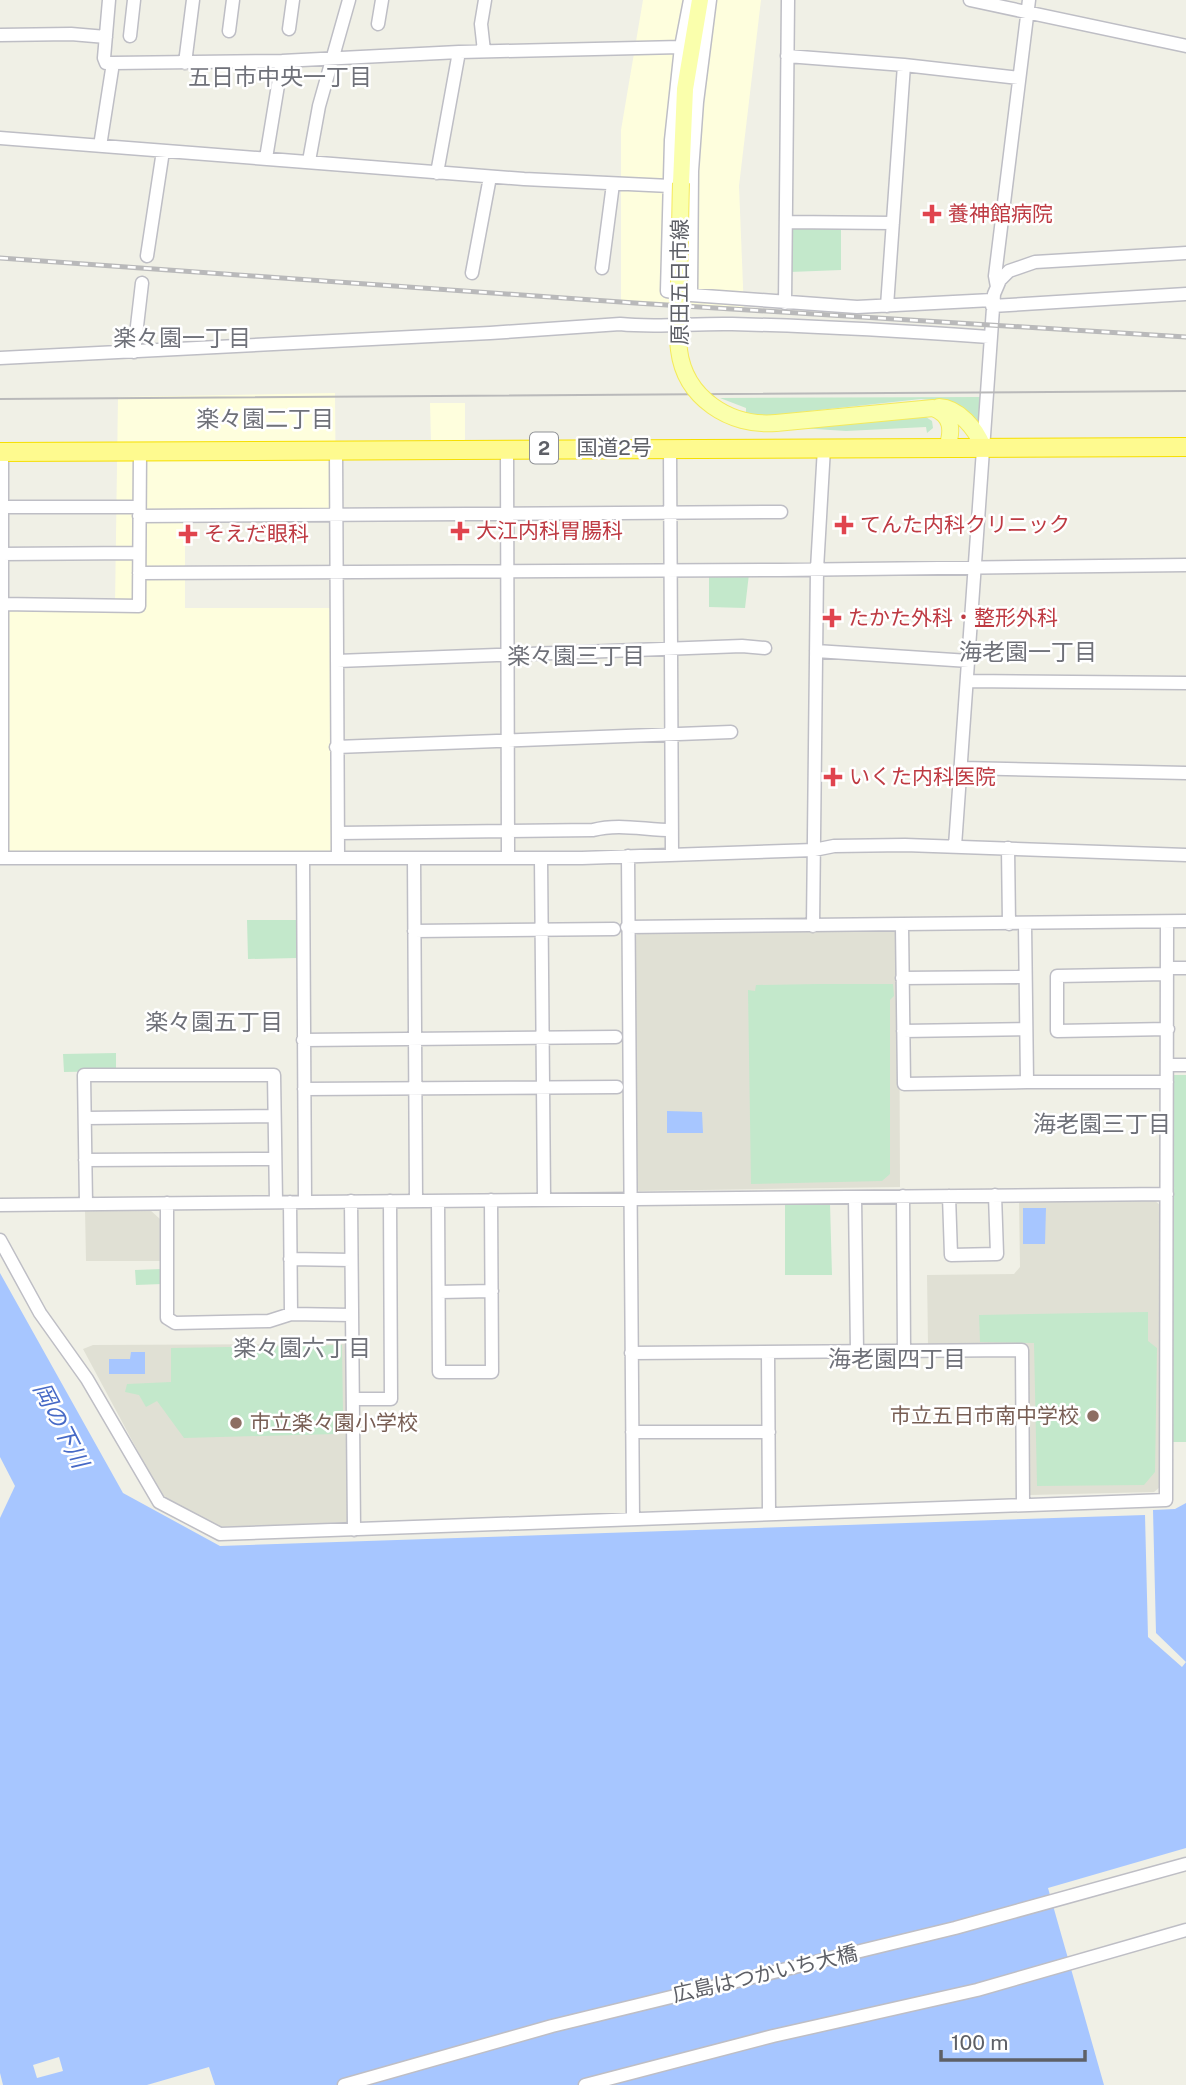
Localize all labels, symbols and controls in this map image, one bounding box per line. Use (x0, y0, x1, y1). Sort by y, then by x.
district label: 五日市中央一丁目 (188, 63, 372, 90)
place label: 養神館病院 (948, 201, 1053, 226)
marker: 養神館病院 (922, 204, 942, 224)
street label: 原田五日市線 (667, 219, 692, 345)
district label: 楽々園一丁目 (113, 324, 251, 351)
district label: 楽々園二丁目 (196, 405, 334, 432)
road number: 2 (530, 432, 558, 463)
street label: 国道2号 (576, 435, 652, 460)
place label: てんた内科クリニック (860, 512, 1070, 537)
marker: てんた内科クリニック (834, 515, 854, 535)
place label: 大江内科胃腸科 (476, 518, 623, 543)
place label: そえだ眼科 (204, 521, 309, 546)
marker: 大江内科胃腸科 (450, 521, 470, 541)
marker: そえだ眼科 (178, 524, 198, 544)
place label: たかた外科・整形外科 (848, 605, 1058, 630)
marker: たかた外科・整形外科 (822, 608, 842, 628)
district label: 海老園一丁目 (959, 638, 1097, 665)
district label: 楽々園三丁目 (507, 642, 645, 669)
place label: いくた内科医院 (849, 764, 996, 789)
marker: いくた内科医院 (823, 767, 843, 787)
district label: 楽々園五丁目 (145, 1008, 283, 1035)
district label: 海老園三丁目 (1033, 1110, 1171, 1137)
district label: 楽々園六丁目 (233, 1334, 371, 1361)
district label: 海老園四丁目 (828, 1345, 966, 1372)
water label: 岡の下川 (29, 1378, 96, 1475)
place label: 市立五日市南中学校 (890, 1403, 1079, 1428)
marker: 市立五日市南中学校 (1085, 1408, 1101, 1424)
place label: 市立楽々園小学校 (250, 1410, 418, 1435)
marker: 市立楽々園小学校 (228, 1415, 244, 1431)
street label: 広島はつかいち大橋 (670, 1940, 860, 2007)
scale bar (941, 2018, 1084, 2062)
text: 100 m (951, 2030, 1008, 2055)

